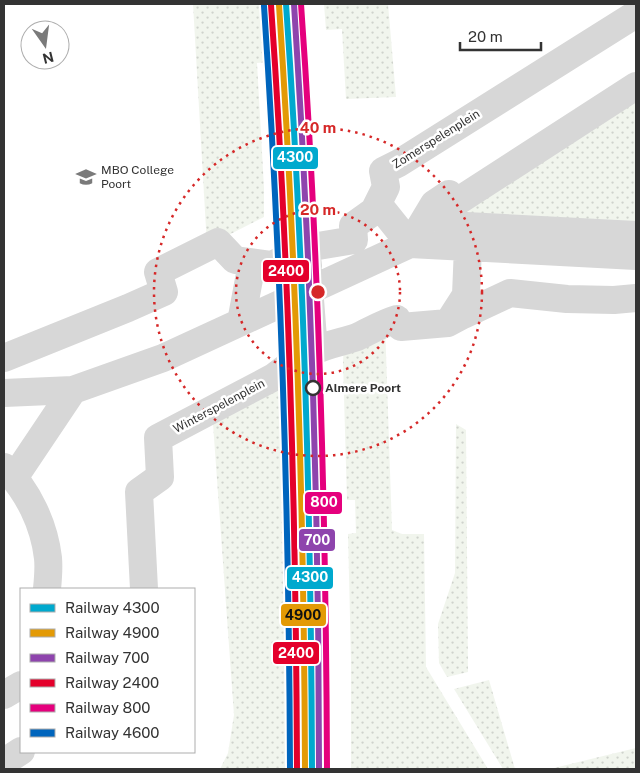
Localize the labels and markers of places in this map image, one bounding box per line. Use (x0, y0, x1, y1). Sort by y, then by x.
place label: MBO College Poort (101, 163, 174, 191)
school or university icon: MBO College Poort (75, 166, 97, 188)
centre of rings (309, 283, 327, 301)
marker: Almere Poort (305, 380, 321, 396)
place label: Almere Poort (325, 381, 401, 395)

